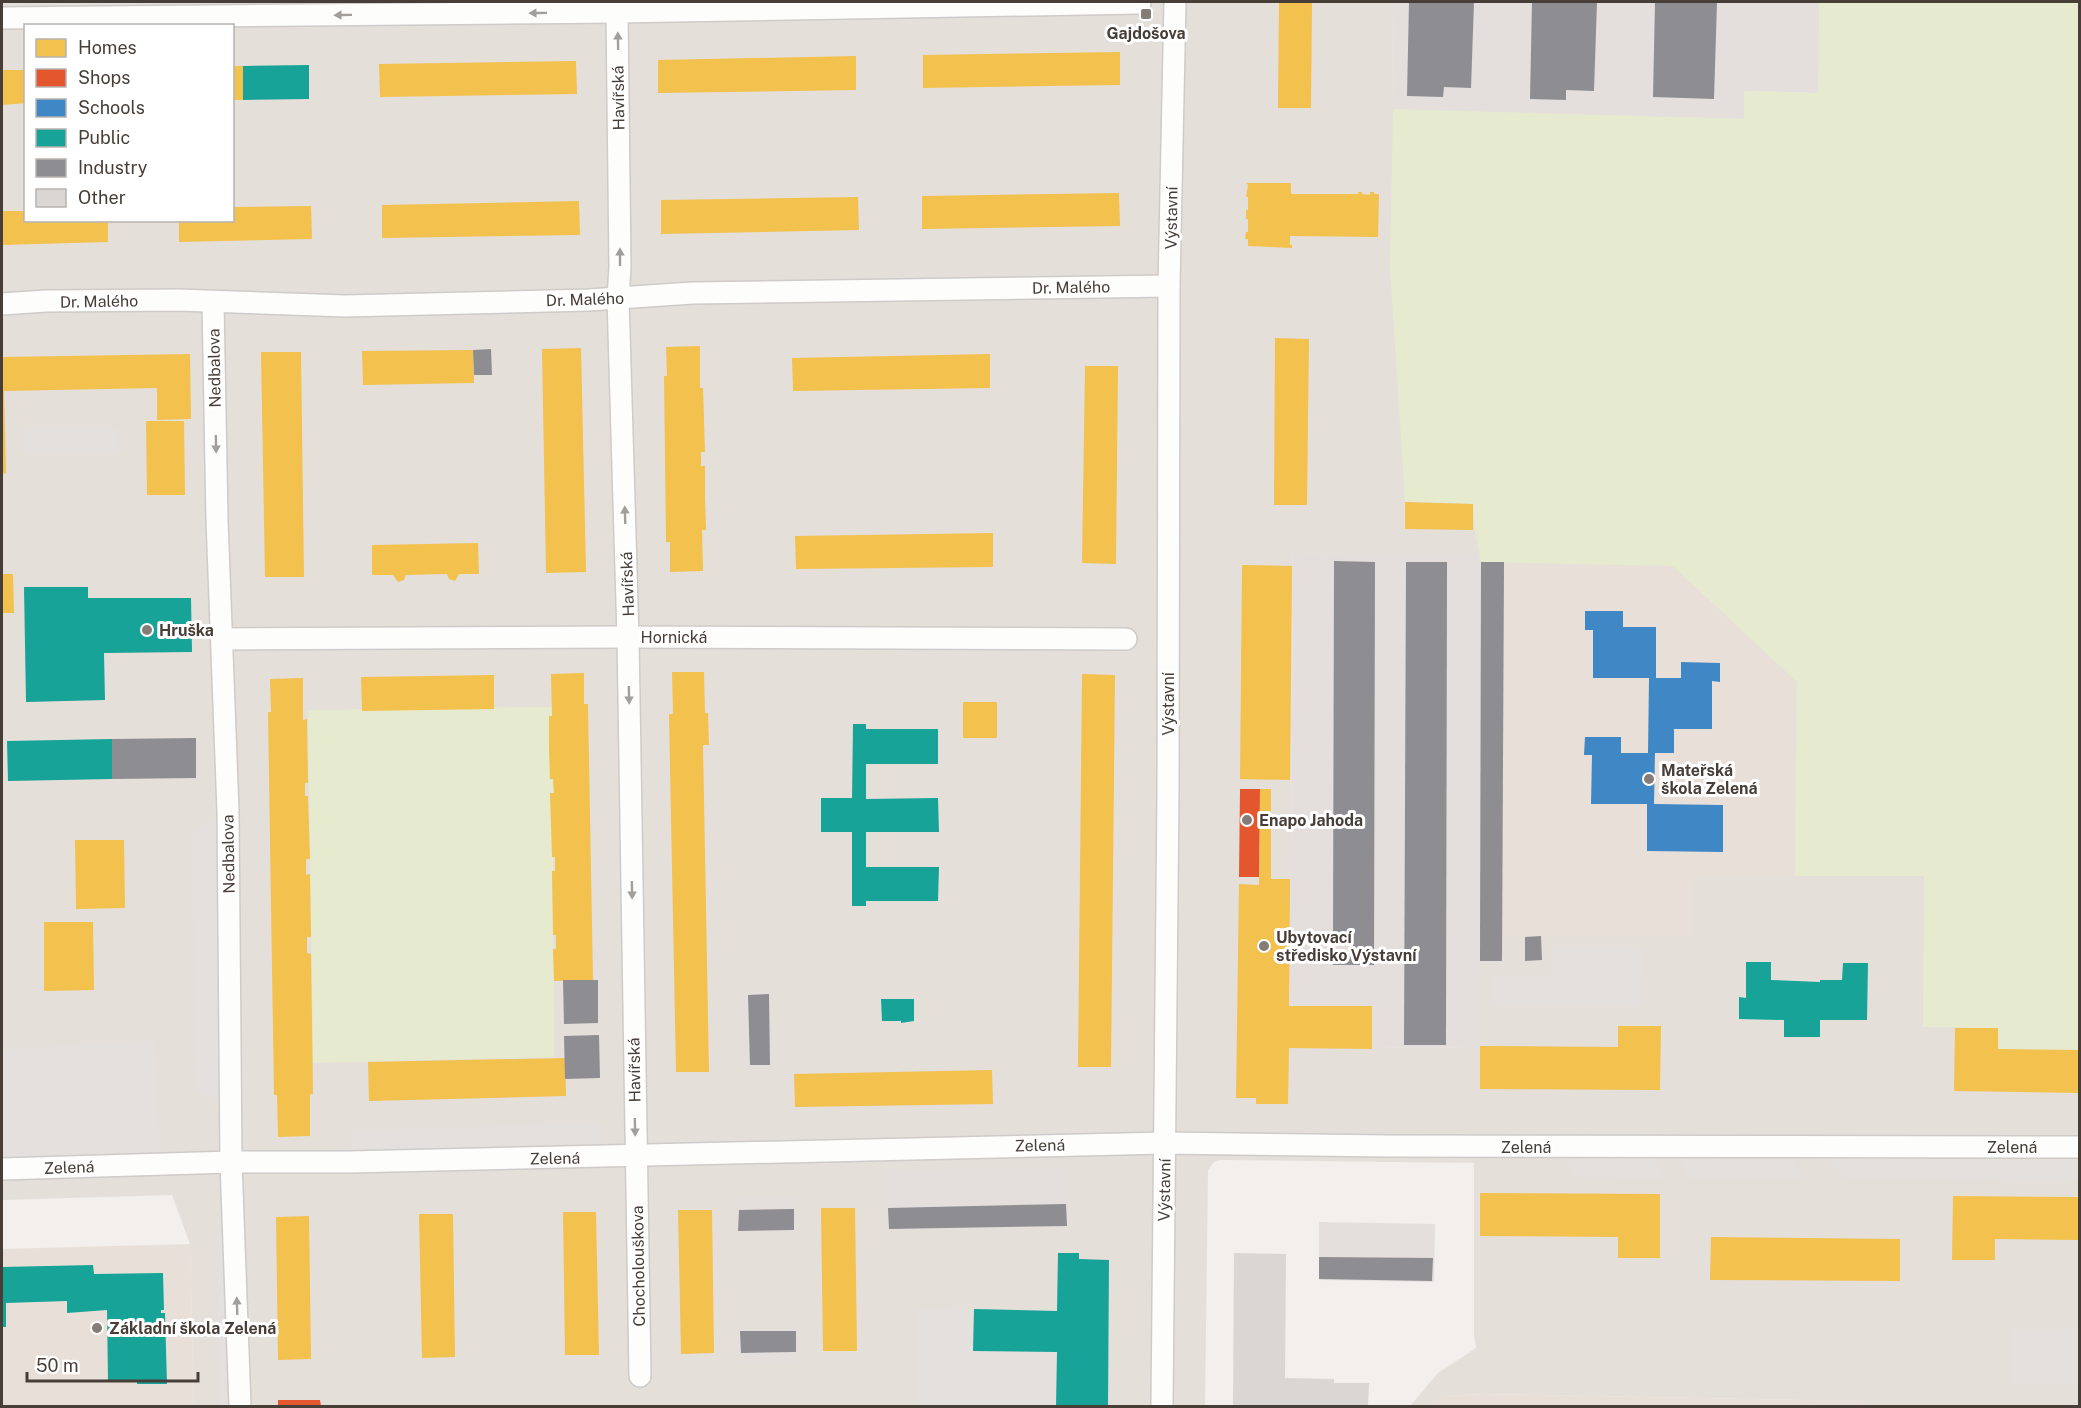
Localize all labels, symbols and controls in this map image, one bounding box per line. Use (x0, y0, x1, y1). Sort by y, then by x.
marker: Gajdošova (1139, 7, 1153, 21)
one-way arrow (528, 8, 547, 18)
one-way arrow (333, 10, 352, 20)
legend (24, 24, 234, 222)
place label: Gajdošova (1106, 24, 1186, 43)
one-way arrow (613, 32, 623, 51)
text: Homes (78, 37, 137, 58)
street label: Havířská (608, 65, 629, 131)
text: Shops (78, 67, 130, 88)
text: Schools (78, 97, 145, 118)
text: Public (78, 127, 130, 148)
text: Industry (78, 157, 148, 178)
street label: Výstavní (1161, 185, 1182, 250)
text: Other (78, 187, 126, 208)
one-way arrow (615, 248, 625, 267)
street label: Dr. Malého (1032, 277, 1110, 298)
street label: Dr. Malého (546, 289, 624, 310)
street label: Dr. Malého (60, 291, 138, 312)
street label: Nedbalova (204, 328, 225, 408)
one-way arrow (211, 435, 220, 454)
one-way arrow (620, 506, 629, 525)
street label: Havířská (617, 551, 638, 617)
place label: Hruška (159, 621, 214, 640)
marker: Hruška (140, 623, 154, 637)
street label: Hornická (641, 628, 707, 647)
street label: Výstavní (1159, 671, 1178, 736)
one-way arrow (624, 686, 634, 705)
place label: Mateřská škola Zelená (1661, 761, 1758, 798)
marker: Mateřská škola Zelená (1642, 772, 1656, 786)
place label: Enapo Jahoda (1259, 811, 1363, 830)
marker: Enapo Jahoda (1240, 813, 1254, 827)
street label: Nedbalova (218, 814, 239, 894)
one-way arrow (627, 881, 636, 900)
place label: Ubytovací středisko Výstavní (1276, 928, 1417, 965)
marker: Ubytovací středisko Výstavní (1257, 939, 1271, 953)
street label: Havířská (624, 1037, 645, 1103)
one-way arrow (630, 1118, 640, 1137)
street label: Zelená (1015, 1136, 1065, 1155)
street label: Zelená (1501, 1138, 1551, 1157)
street label: Zelená (1987, 1138, 2037, 1157)
street label: Zelená (530, 1149, 580, 1168)
street label: Zelená (43, 1157, 95, 1178)
street label: Výstavní (1154, 1157, 1175, 1222)
street label: Chocholouškova (628, 1205, 649, 1327)
one-way arrow (232, 1297, 241, 1316)
place label: Základní škola Zelená (109, 1319, 276, 1338)
marker: Základní škola Zelená (90, 1321, 104, 1335)
scale bar (27, 1345, 198, 1383)
text: 50 m (36, 1355, 79, 1376)

